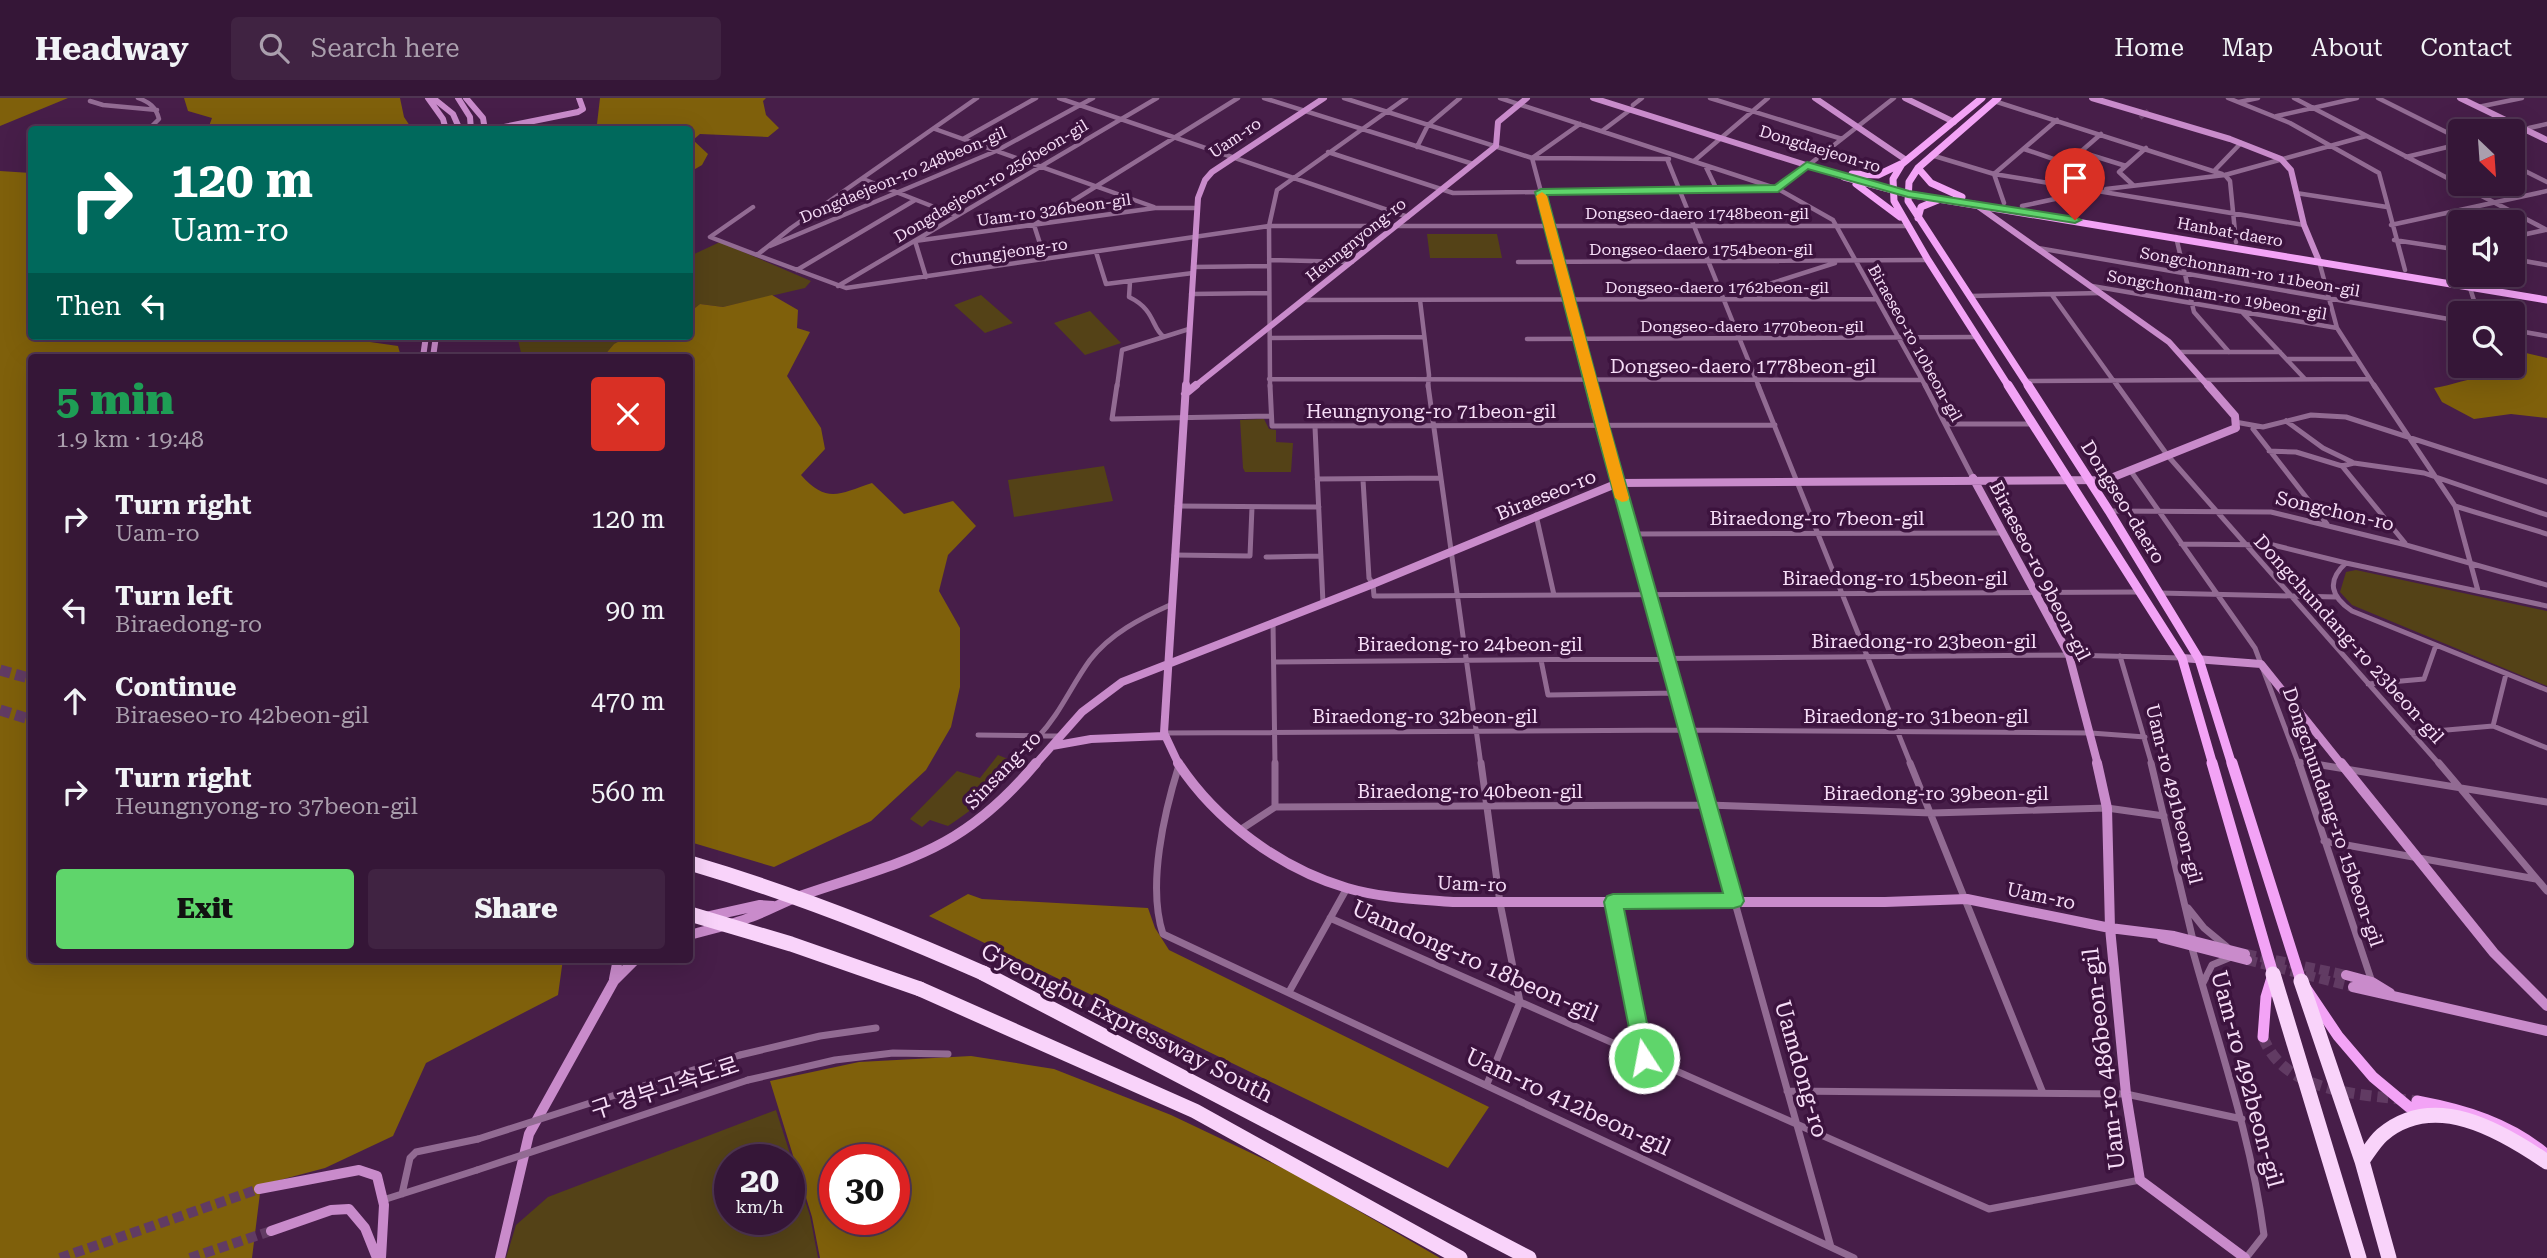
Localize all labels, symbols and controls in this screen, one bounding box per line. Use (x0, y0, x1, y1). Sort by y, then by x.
search box (231, 17, 721, 80)
text: Headway (35, 29, 189, 68)
icon: search (255, 29, 293, 67)
text: Search here (311, 33, 460, 63)
text: Home (2114, 34, 2184, 62)
text: Map (2222, 34, 2273, 62)
text: About (2311, 34, 2382, 62)
text: Contact (2420, 34, 2512, 62)
street label: Uam-ro (1205, 114, 1265, 162)
street label: Dongdaejeon-ro 256beon-gil (891, 116, 1091, 246)
north arrow (2448, 119, 2525, 196)
map controls (2448, 119, 2525, 378)
street label: Dongdaejeon-ro (1757, 122, 1883, 177)
street label: Dongdaejeon-ro 248beon-gil (797, 123, 1009, 227)
pin (2045, 148, 2105, 220)
text: 120 m (171, 152, 313, 209)
icon: right (56, 154, 147, 245)
icon: arrive (2056, 159, 2094, 197)
street label: Uam-ro 326beon-gil (976, 190, 1132, 230)
street label: Heungnyong-ro (1302, 194, 1410, 286)
street label: Dongseo-daero 1748beon-gil (1585, 204, 1809, 223)
button: sound (2448, 210, 2525, 287)
text: Uam-ro (171, 211, 289, 249)
street label: Hanbat-daero (2175, 213, 2285, 251)
street label: Chungjeong-ro (949, 234, 1069, 270)
street label: Dongseo-daero 1754beon-gil (1589, 240, 1813, 259)
street label: Songchonnam-ro 11beon-gil (2139, 243, 2361, 301)
street label: Biraeseo-ro 10beon-gil (1864, 261, 1966, 425)
street label: Songchonnam-ro 19beon-gil (2106, 266, 2328, 324)
street label: Dongseo-daero 1762beon-gil (1605, 278, 1829, 297)
icon: left (135, 287, 173, 325)
text: Then (56, 291, 121, 321)
button: search (2448, 301, 2525, 378)
street label: Dongseo-daero 1770beon-gil (1640, 317, 1864, 336)
street label: Dongseo-daero 1778beon-gil (1610, 355, 1876, 378)
text: 5 min (56, 375, 174, 424)
button: close (591, 377, 665, 451)
street label: Heungnyong-ro 71beon-gil (1306, 400, 1556, 423)
text: 1.9 km · 19:48 (56, 426, 204, 453)
street label: Dongseo-daero (2076, 436, 2170, 568)
street label: Biraeseo-ro (1493, 465, 1599, 525)
street label: Biraeseo-ro 9beon-gil (1985, 477, 2095, 665)
street label: Songchon-ro (2274, 486, 2396, 536)
text: Turn right (115, 490, 251, 520)
icon: right (56, 500, 94, 538)
text: 120 m (591, 504, 665, 534)
street label: Biraedong-ro 7beon-gil (1710, 507, 1925, 530)
text: Uam-ro (115, 520, 200, 547)
street label: Dongchundang-ro 23beon-gil (2249, 530, 2449, 748)
street label: Biraedong-ro 15beon-gil (1782, 567, 2008, 590)
text: Turn left (115, 581, 233, 611)
icon: left (56, 591, 94, 629)
text: 90 m (606, 595, 665, 625)
text: Biraedong-ro (115, 611, 262, 638)
street label: Biraedong-ro 23beon-gil (1811, 630, 2037, 653)
street label: Biraedong-ro 24beon-gil (1357, 633, 1583, 656)
text: Continue (115, 672, 237, 702)
icon: ahead (56, 682, 94, 720)
street label: Dongchundang-ro 15beon-gil (2278, 684, 2388, 950)
text: 470 m (591, 686, 665, 716)
text: Biraeseo-ro 42beon-gil (115, 702, 369, 729)
street label: Uam-ro 491beon-gil (2141, 702, 2208, 886)
street label: Biraedong-ro 32beon-gil (1312, 705, 1538, 728)
street label: Biraedong-ro 31beon-gil (1803, 705, 2029, 728)
street label: Sinsang-ro (960, 726, 1046, 814)
text: Turn right (115, 763, 251, 793)
icon: right (56, 773, 94, 811)
text: 560 m (591, 777, 665, 807)
street label: Biraedong-ro 40beon-gil (1357, 780, 1583, 803)
street label: Biraedong-ro 39beon-gil (1823, 782, 2049, 805)
text: Heungnyong-ro 37beon-gil (115, 793, 418, 820)
button: Exit (56, 869, 354, 949)
button: Share (368, 869, 665, 949)
street label: Uam-ro (1437, 871, 1507, 897)
street label: Uam-ro (2004, 877, 2078, 915)
street label: Uamdong-ro 18beon-gil (1347, 894, 1603, 1028)
street label: Gyeongbu Expressway South (976, 937, 1278, 1109)
street label: Uam-ro 486beon-gil (2077, 947, 2131, 1171)
street label: Uam-ro 492beon-gil (2205, 968, 2289, 1190)
street label: Uamdong-ro (1769, 997, 1833, 1141)
position arrow (1607, 1021, 1681, 1095)
street label: Uam-ro 412beon-gil (1461, 1043, 1675, 1161)
street label: 구 경부고속도로 (588, 1051, 742, 1125)
speed limit sign: 30 (819, 1144, 910, 1235)
text: 20 (740, 1160, 779, 1201)
text: km/h (735, 1196, 784, 1217)

